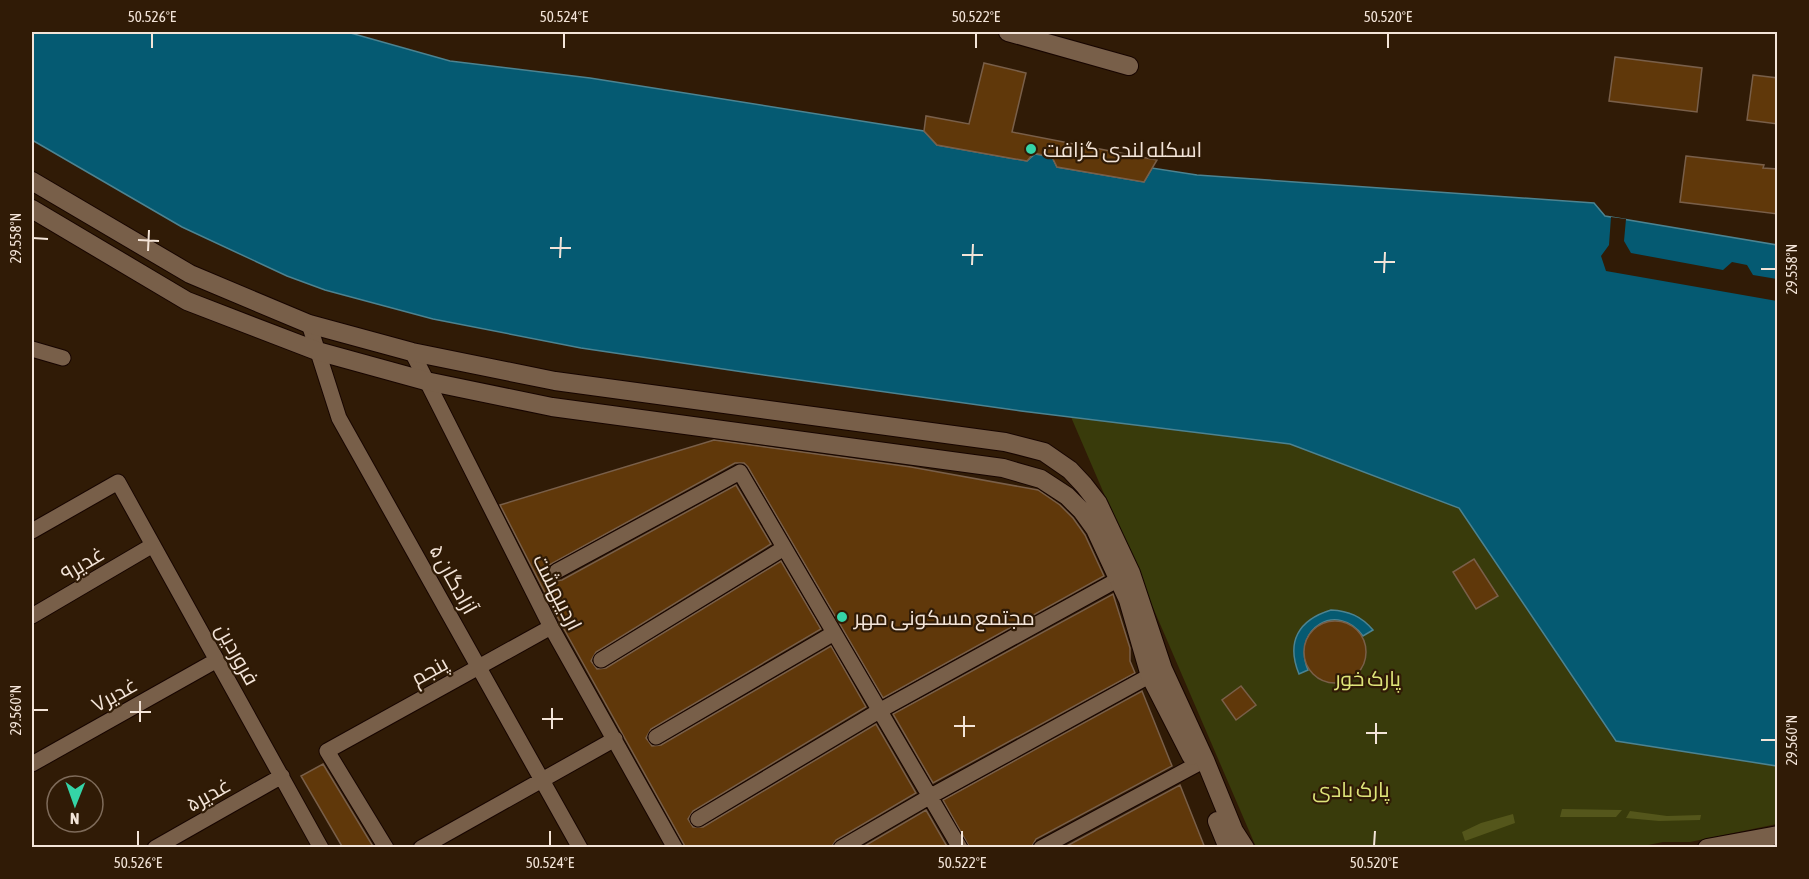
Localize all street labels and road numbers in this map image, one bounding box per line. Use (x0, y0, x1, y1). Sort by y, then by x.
street label: آزادگان ۵ (423, 540, 483, 619)
street label: غدیر۹ (56, 541, 109, 586)
street label: اردیبهشت (527, 550, 587, 635)
street label: فروردین (210, 619, 265, 690)
street label: پنجم (406, 650, 453, 692)
street label: غدیر۷ (87, 672, 142, 717)
street label: غدیر۵ (182, 772, 235, 817)

